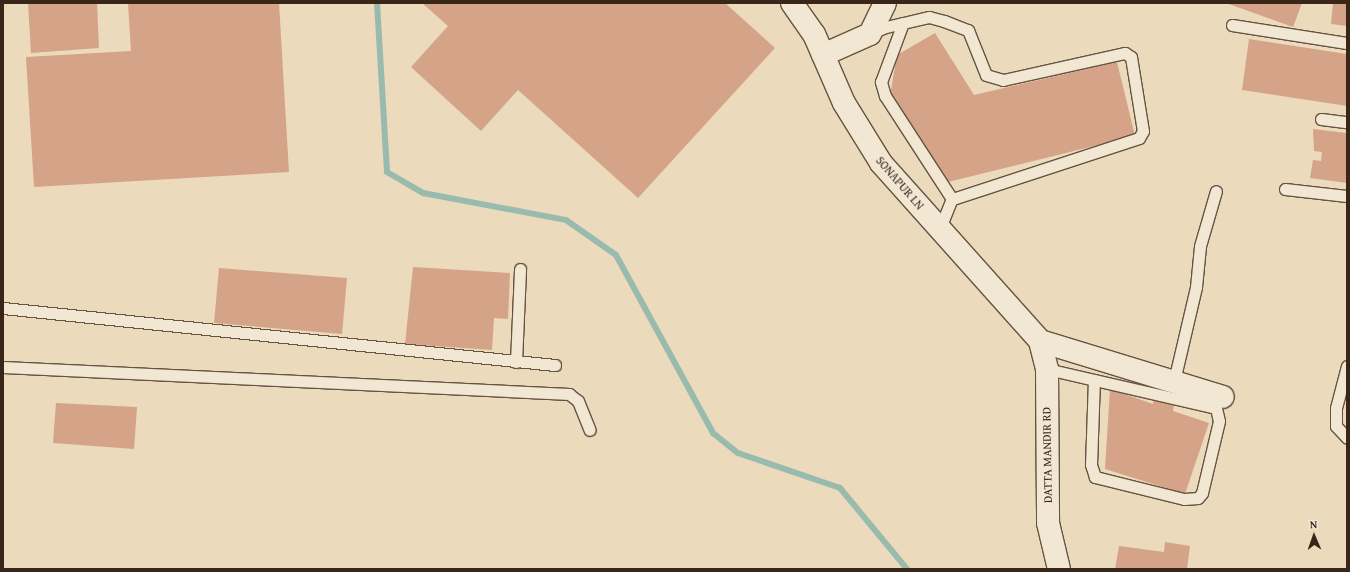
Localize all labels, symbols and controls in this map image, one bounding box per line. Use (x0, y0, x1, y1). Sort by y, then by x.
street label: SONAPUR LN (873, 153, 927, 213)
street label: DATTA MANDIR RD (1039, 407, 1055, 503)
north arrow (1294, 516, 1334, 556)
text: N (1310, 516, 1318, 532)

